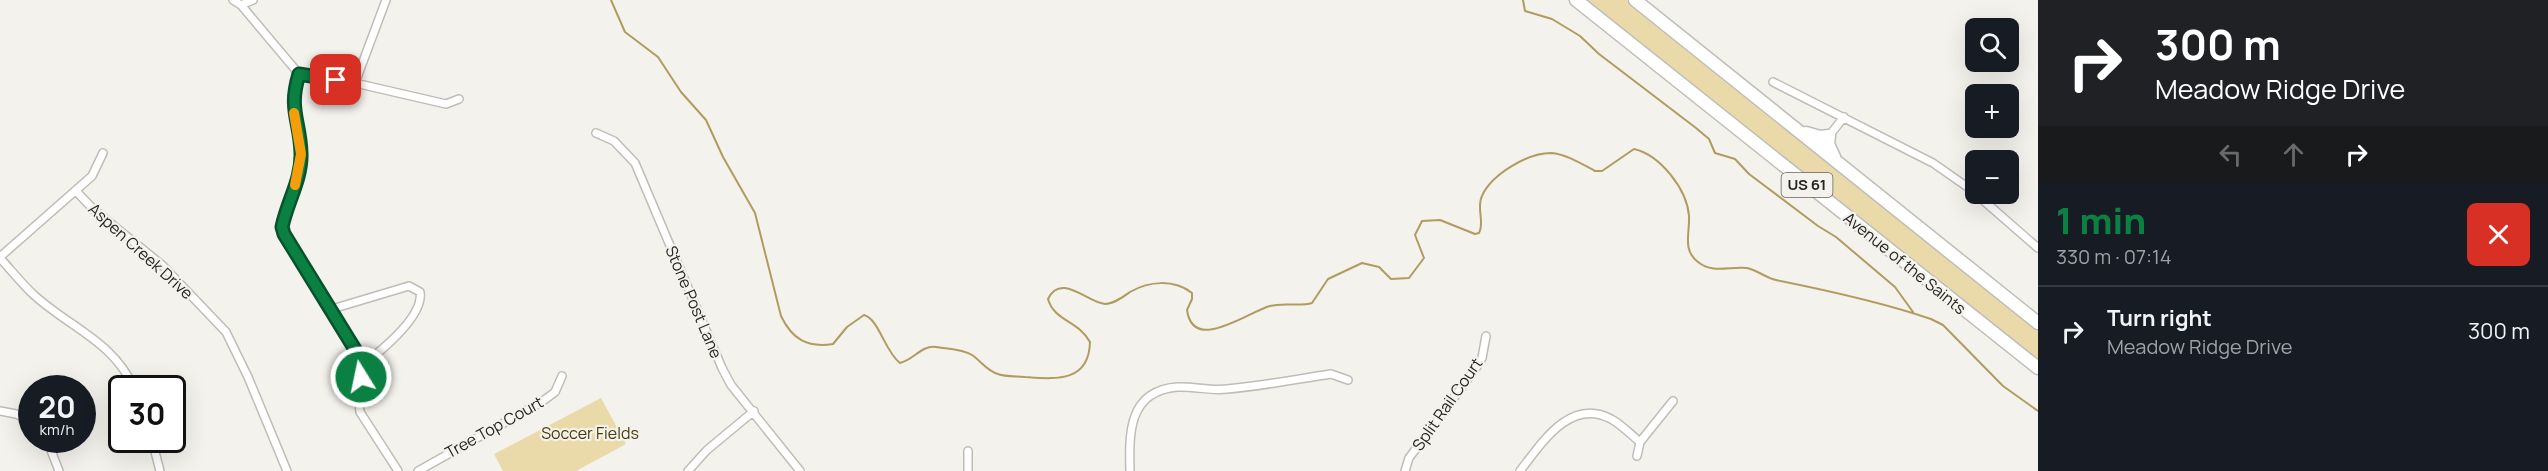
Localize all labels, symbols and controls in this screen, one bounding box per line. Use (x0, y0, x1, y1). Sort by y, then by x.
text: 300 m (2155, 15, 2281, 73)
map controls (1965, 18, 2019, 204)
button: search (1965, 18, 2019, 72)
icon: right (2056, 24, 2134, 102)
pin (310, 54, 361, 105)
icon: arrive (319, 63, 352, 96)
text: Meadow Ridge Drive (2155, 70, 2405, 107)
button: + (1965, 84, 2019, 138)
icon: left (2214, 138, 2247, 171)
icon: ahead (2277, 138, 2310, 171)
icon: right (2340, 138, 2373, 171)
button: − (1965, 150, 2019, 204)
road number: US 61 (1782, 173, 1832, 197)
text: 1 min (2056, 196, 2146, 245)
street label: Aspen Creek Drive (84, 198, 198, 304)
button: close (2467, 203, 2530, 266)
street label: Avenue of the Saints (1839, 207, 1971, 319)
street label: Stone Post Lane (660, 242, 728, 362)
text: 330 m · 07:14 (2056, 243, 2172, 270)
text: Turn right (2107, 303, 2212, 333)
icon: right (2056, 315, 2089, 348)
text: 300 m (2468, 316, 2530, 346)
text: Meadow Ridge Drive (2107, 333, 2292, 360)
position arrow (329, 345, 393, 409)
street label: Split Rail Court (1407, 353, 1487, 455)
speed limit sign: 30 (108, 375, 186, 453)
text: 20 (38, 386, 76, 427)
street label: Tree Top Court (441, 391, 547, 463)
text: km/h (40, 419, 74, 440)
park label: Soccer Fields (541, 422, 639, 444)

